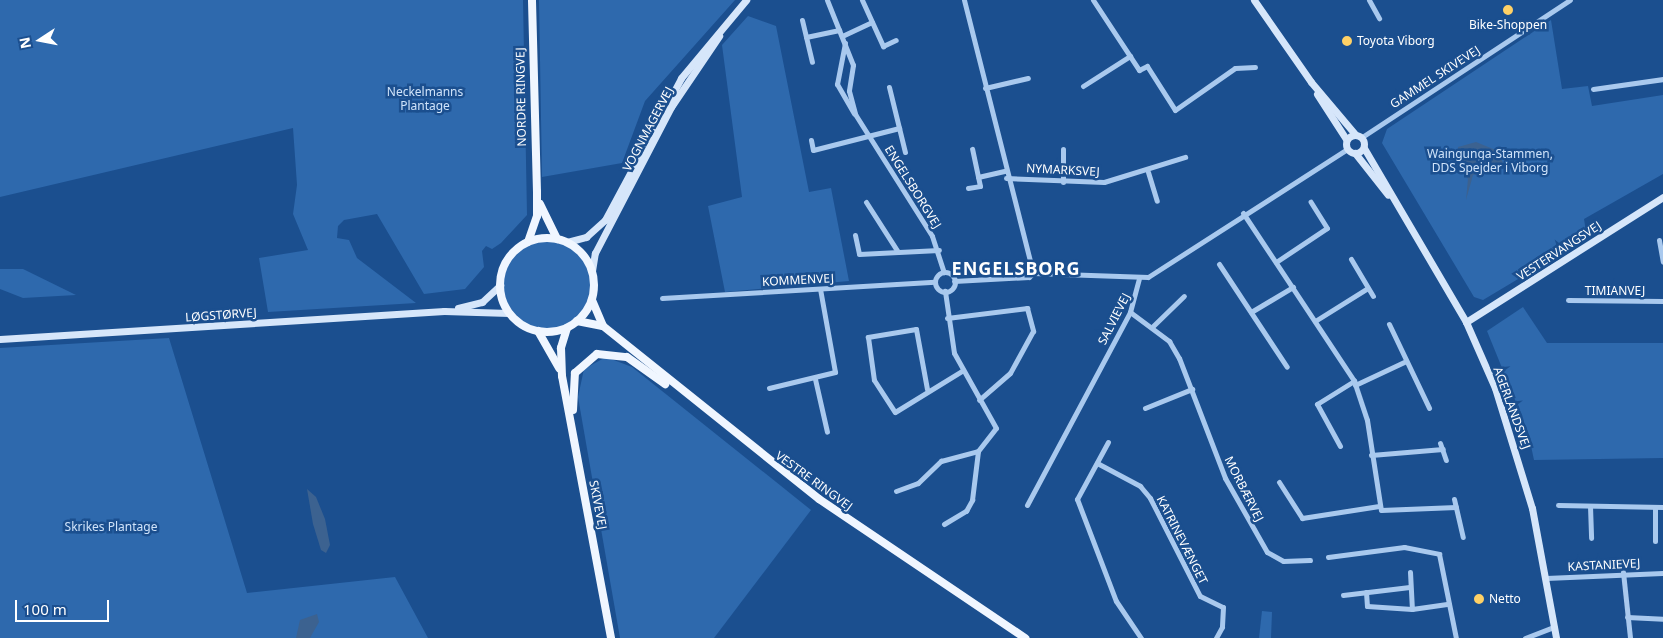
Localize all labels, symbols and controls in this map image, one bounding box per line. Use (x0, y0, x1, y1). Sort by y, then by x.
marker: Bike-Shoppen (1502, 4, 1514, 16)
north arrow (15, 15, 65, 65)
place label: Bike-Shoppen (1469, 18, 1547, 32)
place label: Toyota Viborg (1357, 34, 1435, 48)
marker: Toyota Viborg (1341, 35, 1353, 47)
text: N (14, 36, 35, 50)
street label: GAMMEL SKIVEVEJ (1387, 43, 1483, 111)
street label: NORDRE RINGVEJ (513, 47, 529, 147)
street label: VOGNMAGERVEJ (620, 84, 676, 174)
park label: Neckelmanns Plantage (387, 85, 463, 113)
street label: ENGELSBORGVEJ (882, 143, 944, 231)
park label: Waingunga-Stammen, DDS Spejder i Viborg (1427, 147, 1553, 175)
street label: NYMARKSVEJ (1026, 161, 1100, 179)
street label: VESTERVANGSVEJ (1514, 218, 1604, 284)
district label: ENGELSBORG (950, 257, 1082, 279)
street label: KOMMENVEJ (762, 271, 834, 289)
street label: TIMIANVEJ (1585, 284, 1645, 298)
street label: SALVIEVEJ (1095, 291, 1133, 347)
street label: LØGSTØRVEJ (185, 305, 257, 325)
street label: AGERLANDSVEJ (1490, 365, 1534, 451)
street label: VESTRE RINGVEJ (773, 448, 855, 514)
street label: MORBÆRVEJ (1221, 454, 1267, 524)
street label: SKIVEVEJ (586, 479, 610, 531)
street label: KATRINEVÆNGET (1154, 493, 1210, 587)
park label: Skrikes Plantage (65, 520, 157, 534)
street label: KASTANIEVEJ (1567, 556, 1641, 574)
scale bar (18, 590, 111, 622)
place label: Netto (1489, 592, 1521, 606)
marker: Netto (1473, 593, 1485, 605)
text: 100 m (23, 599, 67, 619)

